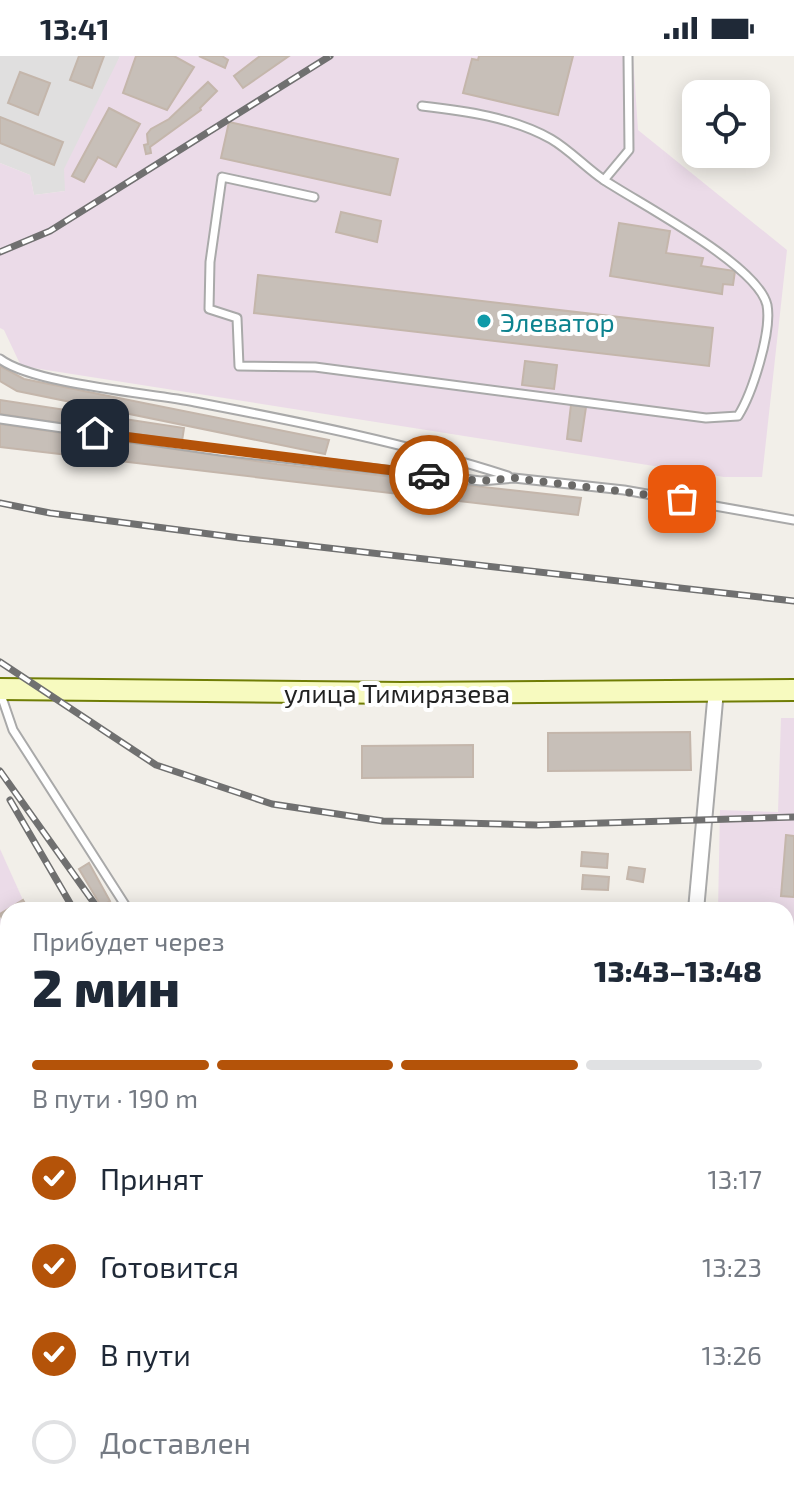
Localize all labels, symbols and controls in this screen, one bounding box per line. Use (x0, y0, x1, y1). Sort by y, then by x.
text: 13:41 (40, 10, 110, 46)
map controls (682, 80, 770, 168)
button: locate (682, 80, 770, 168)
place label: Элеватор (500, 306, 615, 337)
marker: Элеватор (475, 312, 493, 330)
pin (61, 399, 129, 467)
icon: home (73, 411, 117, 455)
courier (389, 435, 469, 515)
icon: car (407, 453, 451, 497)
pin (648, 465, 716, 533)
icon: bag (660, 477, 704, 521)
street label: улица Тимирязева (284, 677, 510, 709)
text: Прибудет через (32, 925, 225, 956)
text: 13:43–13:48 (594, 952, 762, 988)
text: 2 мин (32, 955, 180, 1017)
text: В пути · 190 m (32, 1082, 198, 1113)
icon: check (32, 1156, 76, 1200)
text: Принят (100, 1160, 204, 1196)
text: 13:17 (707, 1163, 762, 1194)
icon: check (32, 1244, 76, 1288)
text: Готовится (100, 1248, 239, 1284)
text: 13:23 (702, 1251, 762, 1282)
icon: check (32, 1332, 76, 1376)
text: В пути (100, 1336, 191, 1372)
text: 13:26 (702, 1339, 762, 1370)
text: Доставлен (100, 1424, 251, 1460)

